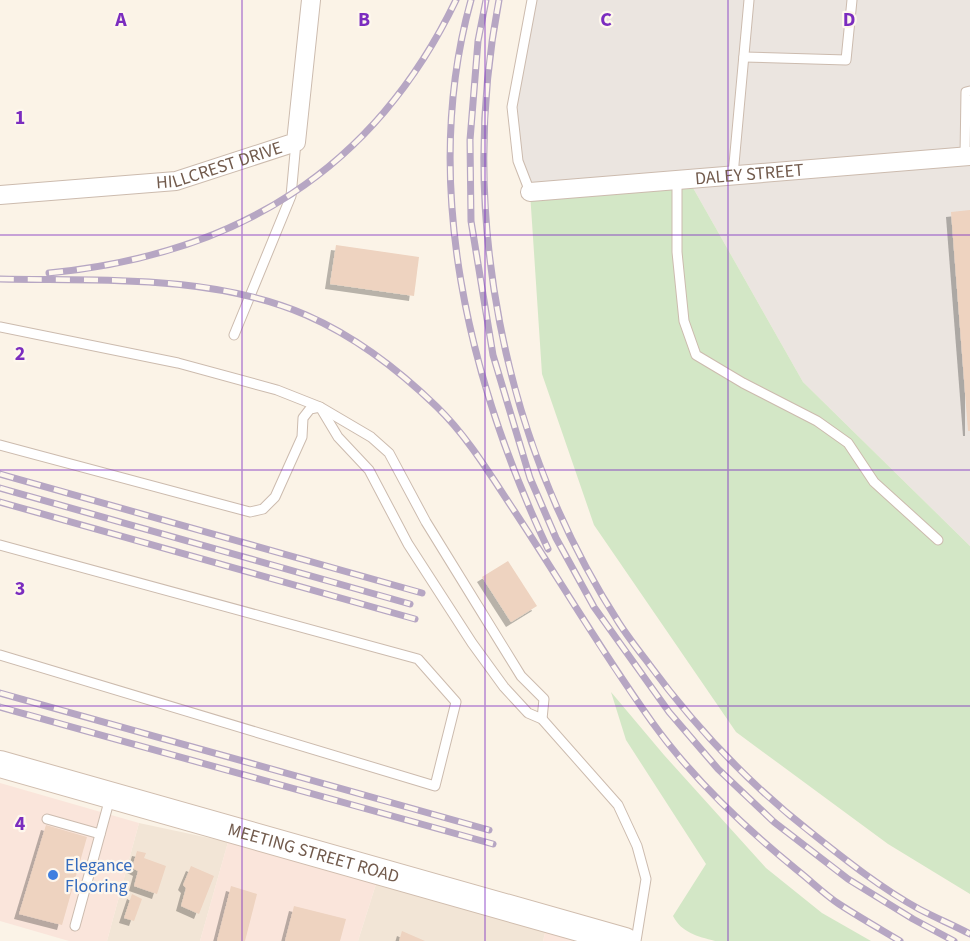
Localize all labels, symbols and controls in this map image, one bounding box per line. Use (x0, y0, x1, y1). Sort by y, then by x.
text: A (114, 6, 127, 34)
text: B (358, 6, 370, 34)
text: C (600, 6, 612, 34)
text: D (843, 6, 855, 34)
text: 1 (15, 104, 25, 132)
street label: HILLCREST DRIVE (155, 135, 285, 196)
street label: DALEY STREET (694, 158, 805, 191)
text: 2 (15, 340, 25, 368)
text: 3 (15, 575, 25, 603)
text: 4 (15, 810, 26, 838)
street label: MEETING STREET ROAD (225, 817, 402, 889)
place label: Elegance Flooring (65, 853, 132, 899)
marker: Elegance Flooring (46, 868, 60, 882)

